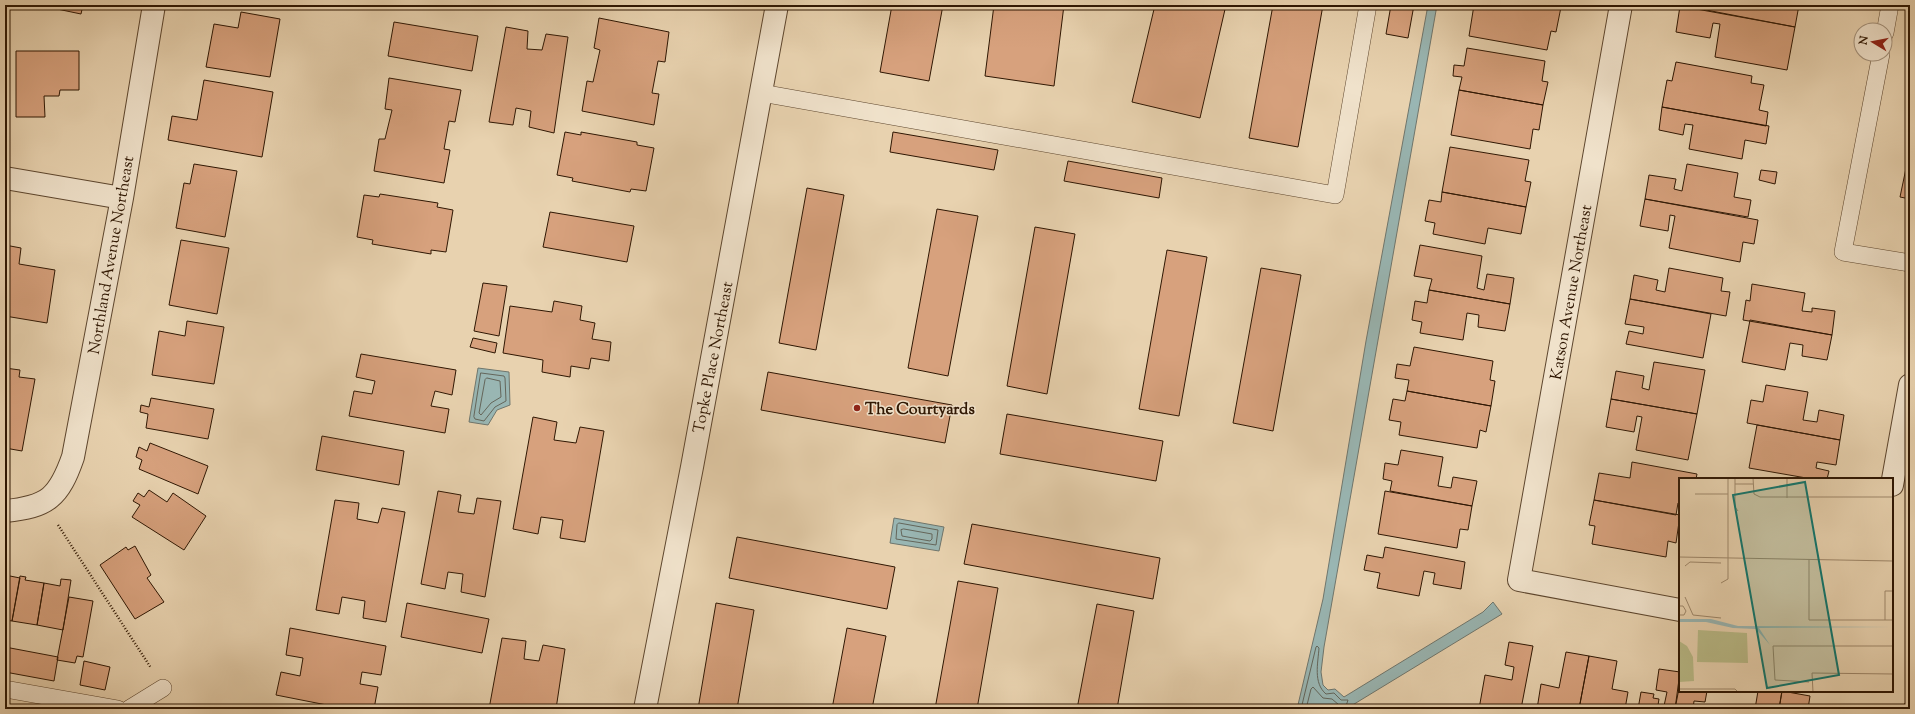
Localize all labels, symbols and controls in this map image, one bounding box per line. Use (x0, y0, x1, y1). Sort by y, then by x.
north arrow (1853, 22, 1893, 62)
text: N (1855, 35, 1873, 47)
street label: Northland Avenue Northeast (84, 154, 141, 357)
street label: Katson Avenue Northeast (1546, 202, 1599, 382)
street label: Topke Place Northeast (688, 279, 741, 435)
place label: The Courtyards (865, 399, 975, 422)
marker: The Courtyards (852, 403, 862, 413)
inset map (1679, 478, 1893, 692)

